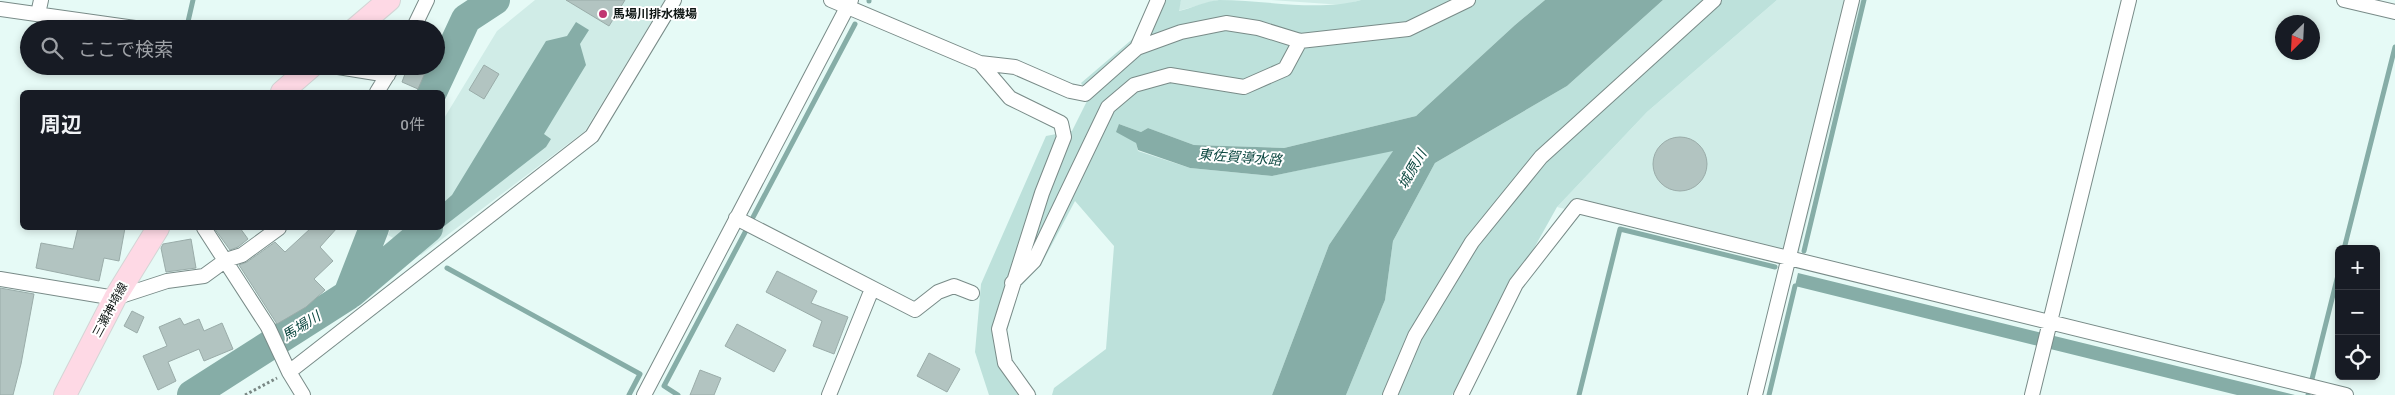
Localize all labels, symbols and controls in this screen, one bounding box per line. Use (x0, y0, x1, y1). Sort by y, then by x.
place label: 馬場川排水機場 (613, 7, 697, 22)
marker: 馬場川排水機場 (597, 8, 609, 20)
north arrow (2275, 15, 2320, 60)
search box (20, 20, 445, 75)
icon: search (38, 34, 66, 62)
text: ここで検索 (78, 38, 173, 62)
text: 周辺 (40, 112, 82, 138)
text: 0件 (400, 115, 425, 135)
water label: 城原川 (1395, 145, 1431, 192)
water label: 東佐賀導水路 (1197, 146, 1283, 169)
map controls (2335, 245, 2380, 380)
button: + (2335, 245, 2380, 290)
street label: 三瀬神埼線 (90, 280, 131, 340)
button: − (2335, 290, 2380, 335)
water label: 馬場川 (279, 307, 325, 345)
button: locate (2335, 335, 2380, 380)

